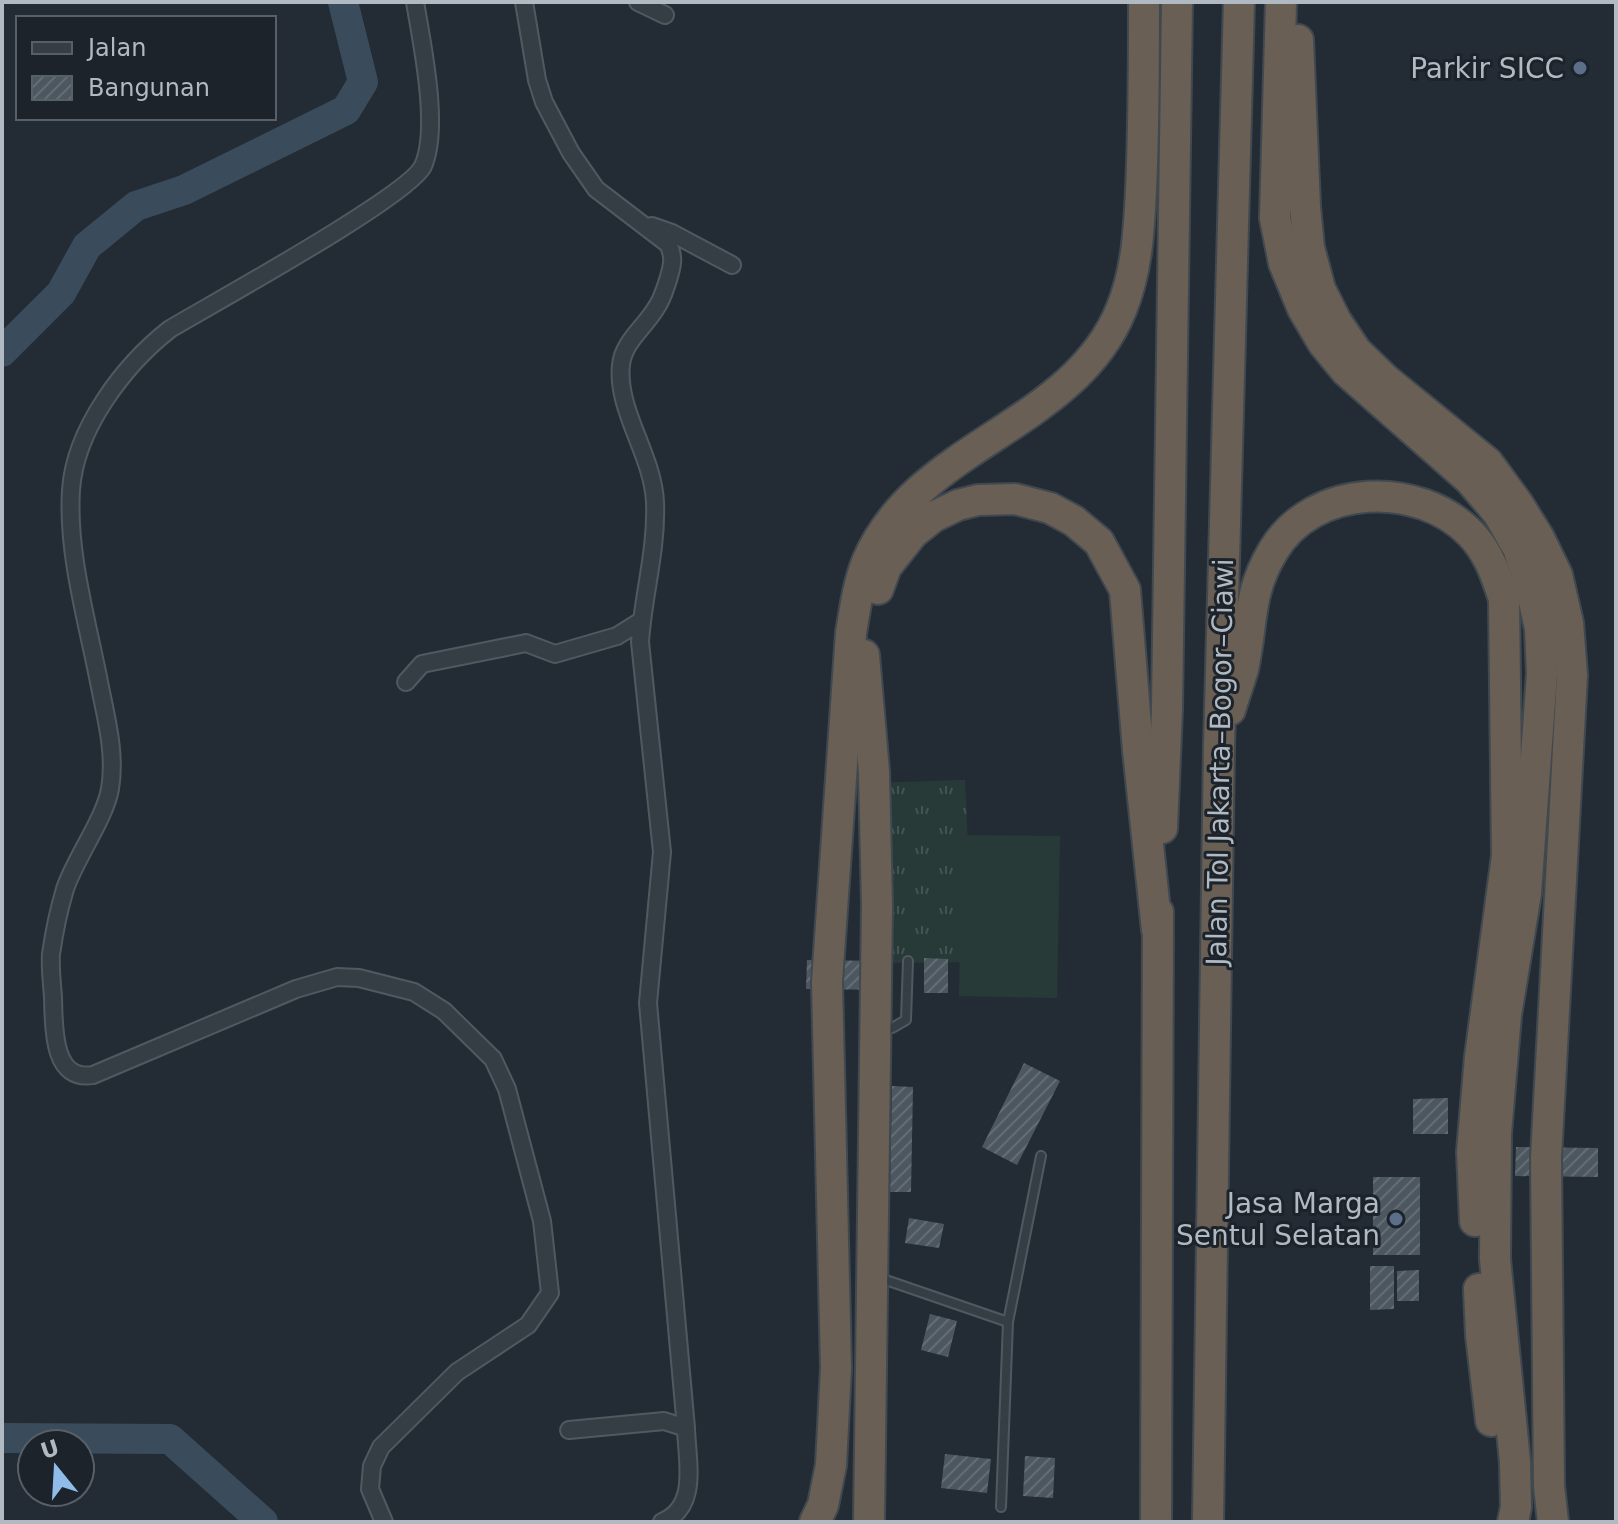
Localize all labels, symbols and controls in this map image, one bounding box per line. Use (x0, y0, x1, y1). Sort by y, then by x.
legend (16, 16, 276, 120)
text: Jalan (86, 34, 146, 62)
place label: Parkir SICC (1410, 52, 1564, 85)
marker: Parkir SICC (1571, 59, 1589, 77)
text: Bangunan (88, 74, 210, 102)
street label: Jalan Tol Jakarta–Bogor–Ciawi (1200, 558, 1240, 968)
place label: Jasa Marga Sentul Selatan (1176, 1187, 1380, 1252)
marker: Jasa Marga Sentul Selatan (1387, 1210, 1405, 1228)
north arrow (16, 1428, 96, 1508)
text: U (38, 1435, 62, 1464)

